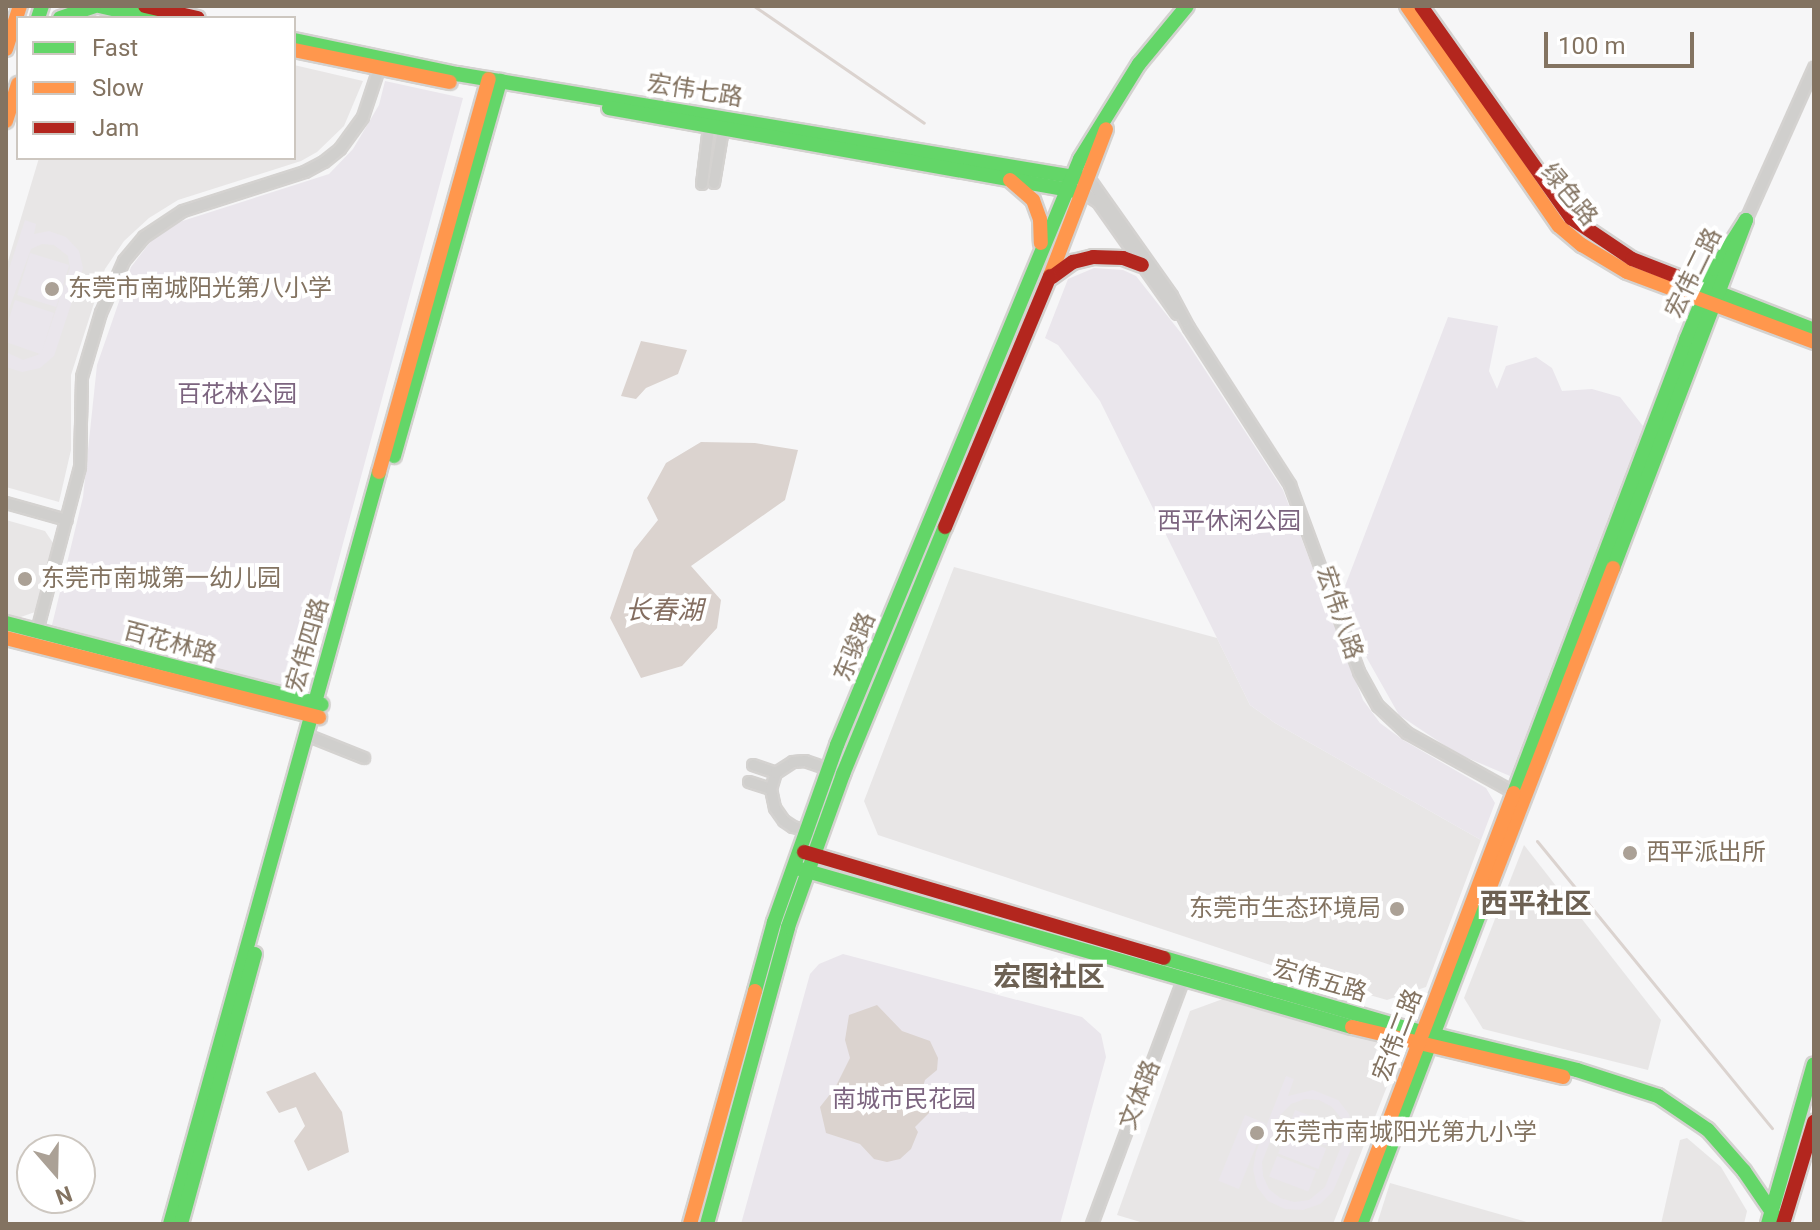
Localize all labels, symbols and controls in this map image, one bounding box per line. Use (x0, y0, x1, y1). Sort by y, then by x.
legend (16, 16, 296, 160)
scale bar (1548, 16, 1698, 66)
text: 100 m (1558, 32, 1625, 60)
text: Fast (92, 34, 138, 62)
street label: 宏伟七路 (645, 69, 745, 113)
text: Slow (92, 74, 144, 102)
text: Jam (92, 114, 139, 142)
street label: 绿色路 (1535, 158, 1603, 232)
street label: 宏伟二路 (1660, 224, 1728, 322)
place label: 东莞市南城阳光第八小学 (68, 275, 332, 303)
marker: 东莞市南城阳光第八小学 (43, 280, 61, 298)
park label: 百花林公园 (177, 381, 297, 409)
park label: 西平休闲公园 (1157, 508, 1301, 536)
street label: 宏伟八路 (1310, 563, 1368, 663)
place label: 东莞市南城第一幼儿园 (41, 565, 281, 593)
marker: 东莞市南城第一幼儿园 (16, 570, 34, 588)
street label: 宏伟四路 (281, 595, 335, 695)
water label: 长春湖 (625, 595, 703, 627)
street label: 东骏路 (828, 608, 882, 686)
street label: 百花林路 (120, 617, 220, 669)
place label: 西平派出所 (1646, 839, 1766, 867)
marker: 西平派出所 (1621, 844, 1639, 862)
district label: 西平社区 (1480, 887, 1592, 921)
place label: 东莞市生态环境局 (1189, 895, 1381, 923)
marker: 东莞市生态环境局 (1388, 900, 1406, 918)
street label: 宏伟五路 (1270, 954, 1370, 1008)
district label: 宏图社区 (993, 960, 1105, 994)
street label: 宏伟二路 (1367, 985, 1429, 1085)
street label: 文体路 (1114, 1056, 1166, 1134)
park label: 南城市民花园 (832, 1086, 976, 1114)
place label: 东莞市南城阳光第九小学 (1273, 1119, 1537, 1147)
marker: 东莞市南城阳光第九小学 (1248, 1124, 1266, 1142)
north arrow (16, 1134, 96, 1214)
text: N (52, 1181, 75, 1210)

